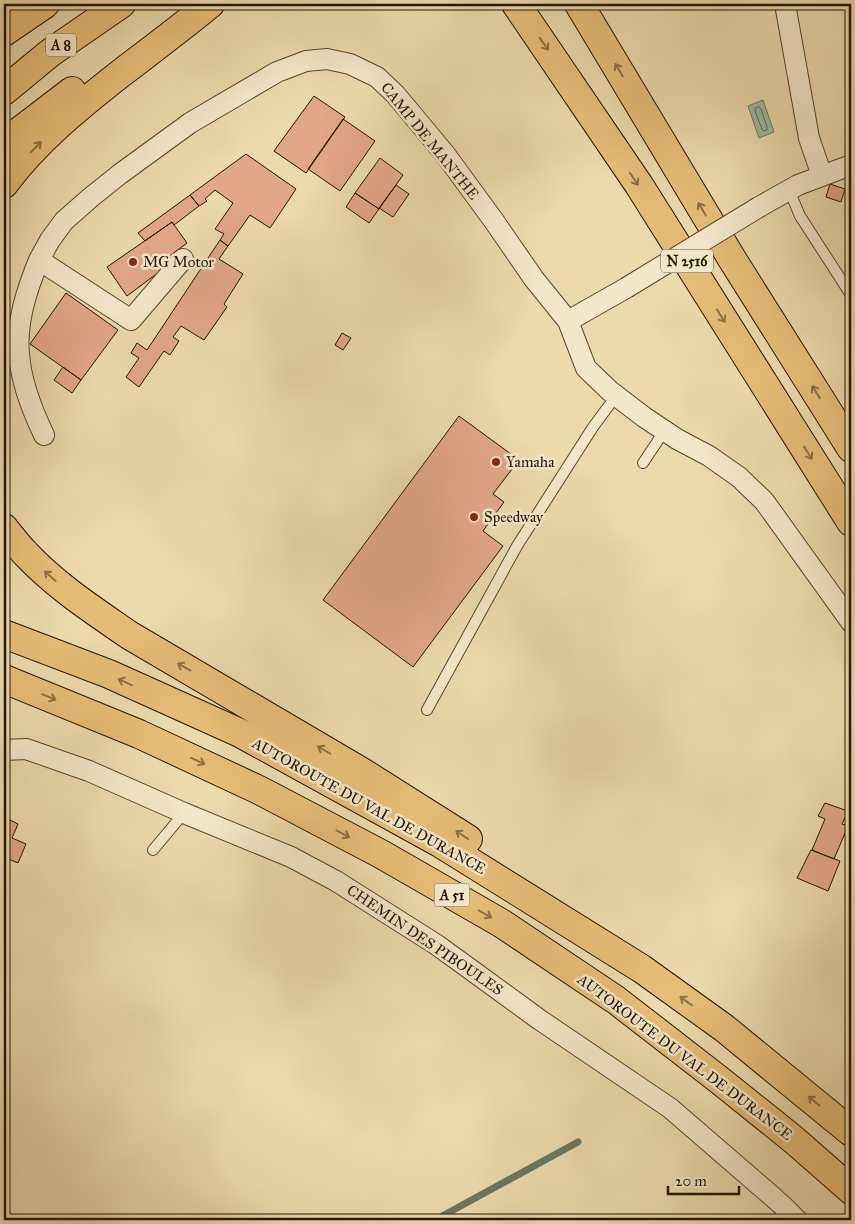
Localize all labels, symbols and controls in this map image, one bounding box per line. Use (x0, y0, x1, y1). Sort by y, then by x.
road number: A 8 (46, 34, 76, 56)
one-way arrow (539, 37, 549, 51)
one-way arrow (613, 64, 623, 78)
street label: CAMP DE MANTHE (377, 79, 483, 203)
one-way arrow (30, 141, 42, 153)
one-way arrow (630, 171, 640, 185)
one-way arrow (697, 203, 707, 217)
road number: N 2516 (661, 250, 713, 272)
place label: MG Motor (143, 253, 214, 271)
marker: MG Motor (127, 256, 139, 268)
one-way arrow (717, 308, 727, 322)
one-way arrow (811, 385, 821, 399)
one-way arrow (803, 446, 813, 460)
place label: Yamaha (506, 453, 555, 471)
marker: Yamaha (490, 456, 502, 468)
place label: Speedway (484, 508, 544, 526)
marker: Speedway (468, 511, 480, 523)
one-way arrow (43, 570, 56, 582)
one-way arrow (177, 662, 192, 671)
one-way arrow (118, 676, 133, 686)
one-way arrow (41, 693, 56, 702)
street label: AUTOROUTE DU VAL DE DURANCE (248, 734, 489, 878)
one-way arrow (317, 744, 331, 754)
one-way arrow (190, 757, 205, 767)
one-way arrow (336, 829, 351, 839)
one-way arrow (455, 830, 469, 840)
street label: CHEMIN DES PIBOULES (343, 881, 507, 999)
road number: A 51 (434, 884, 470, 906)
one-way arrow (477, 910, 492, 919)
street label: AUTOROUTE DU VAL DE DURANCE (573, 970, 796, 1144)
one-way arrow (680, 995, 693, 1006)
one-way arrow (808, 1095, 821, 1106)
scale bar (668, 1164, 739, 1196)
text: 20 m (675, 1172, 707, 1190)

